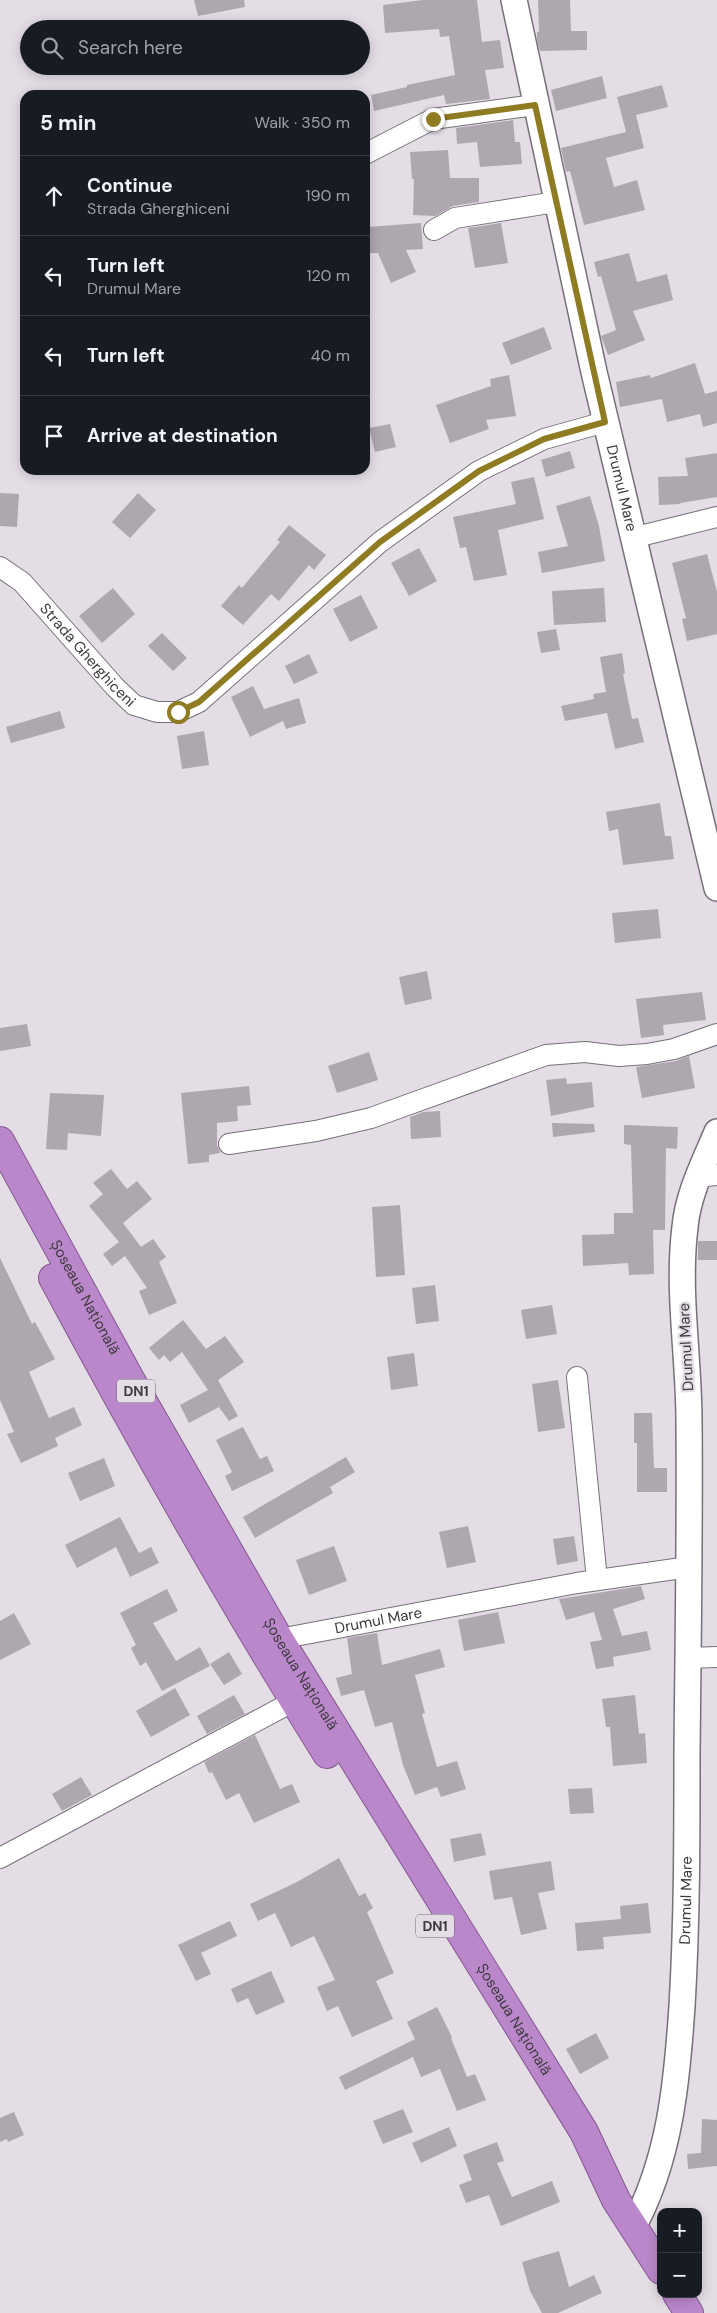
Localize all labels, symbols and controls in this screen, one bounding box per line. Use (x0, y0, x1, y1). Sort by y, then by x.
search box (20, 20, 370, 75)
icon: search (38, 34, 66, 62)
text: Search here (78, 35, 183, 60)
route end (422, 108, 445, 131)
text: 5 min (40, 109, 96, 137)
text: Walk · 350 m (255, 112, 350, 133)
text: Continue (87, 173, 173, 198)
icon: ahead (40, 182, 68, 210)
text: 190 m (306, 185, 350, 206)
text: Strada Gherghiceni (87, 198, 230, 219)
text: Turn left (87, 253, 165, 278)
icon: left (40, 262, 68, 290)
text: 120 m (306, 265, 350, 286)
text: Drumul Mare (87, 278, 181, 299)
icon: left (40, 342, 68, 370)
text: Turn left (87, 343, 165, 368)
text: 40 m (311, 345, 350, 366)
icon: arrive (40, 422, 68, 450)
text: Arrive at destination (87, 423, 278, 448)
street label: Drumul Mare (602, 443, 642, 534)
street label: Strada Gherghiceni (35, 599, 140, 711)
route start (167, 701, 190, 724)
street label: Șoseaua Națională (46, 1236, 125, 1358)
street label: Drumul Mare (674, 1302, 698, 1392)
road number: DN1 (117, 1380, 155, 1402)
street label: Drumul Mare (333, 1602, 424, 1638)
street label: Șoseaua Națională (259, 1614, 343, 1734)
street label: Drumul Mare (675, 1856, 697, 1945)
road number: DN1 (416, 1914, 454, 1938)
street label: Șoseaua Națională (472, 1960, 556, 2079)
map controls (657, 2208, 702, 2298)
button: + (657, 2208, 702, 2253)
button: − (657, 2253, 702, 2298)

